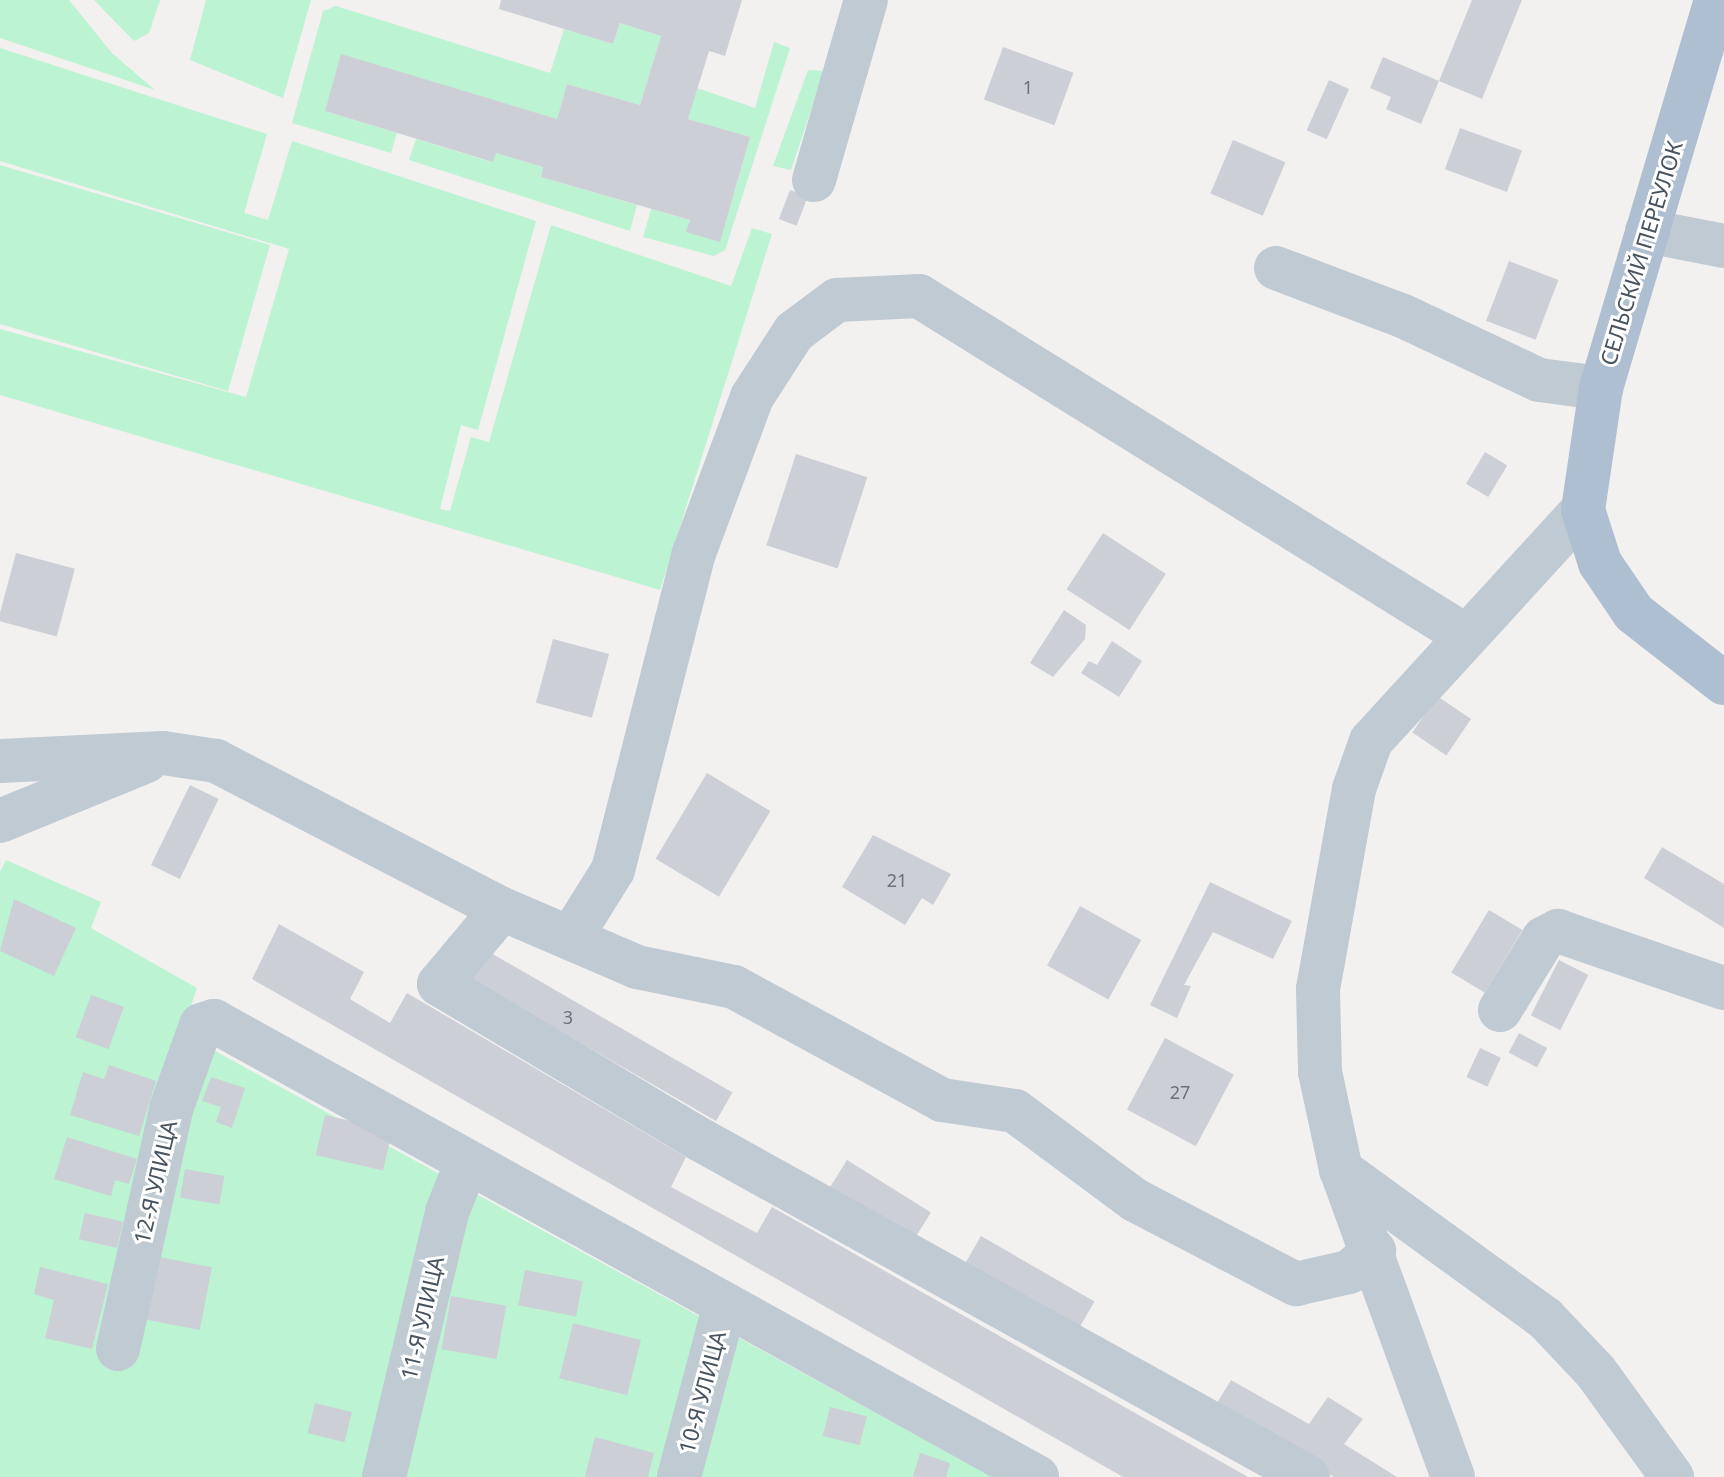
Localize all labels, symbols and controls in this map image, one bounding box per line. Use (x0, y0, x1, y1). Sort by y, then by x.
house number: 1 (1023, 76, 1033, 98)
street label: СЕЛЬСКИЙ ПЕРЕУЛОК (1594, 138, 1688, 368)
house number: 21 (887, 869, 907, 891)
house number: 3 (563, 1006, 573, 1028)
house number: 27 (1170, 1081, 1190, 1103)
street label: 12-Я УЛИЦА (128, 1118, 182, 1246)
street label: 11-Я УЛИЦА (395, 1254, 449, 1382)
street label: 10-Я УЛИЦА (673, 1328, 731, 1456)

